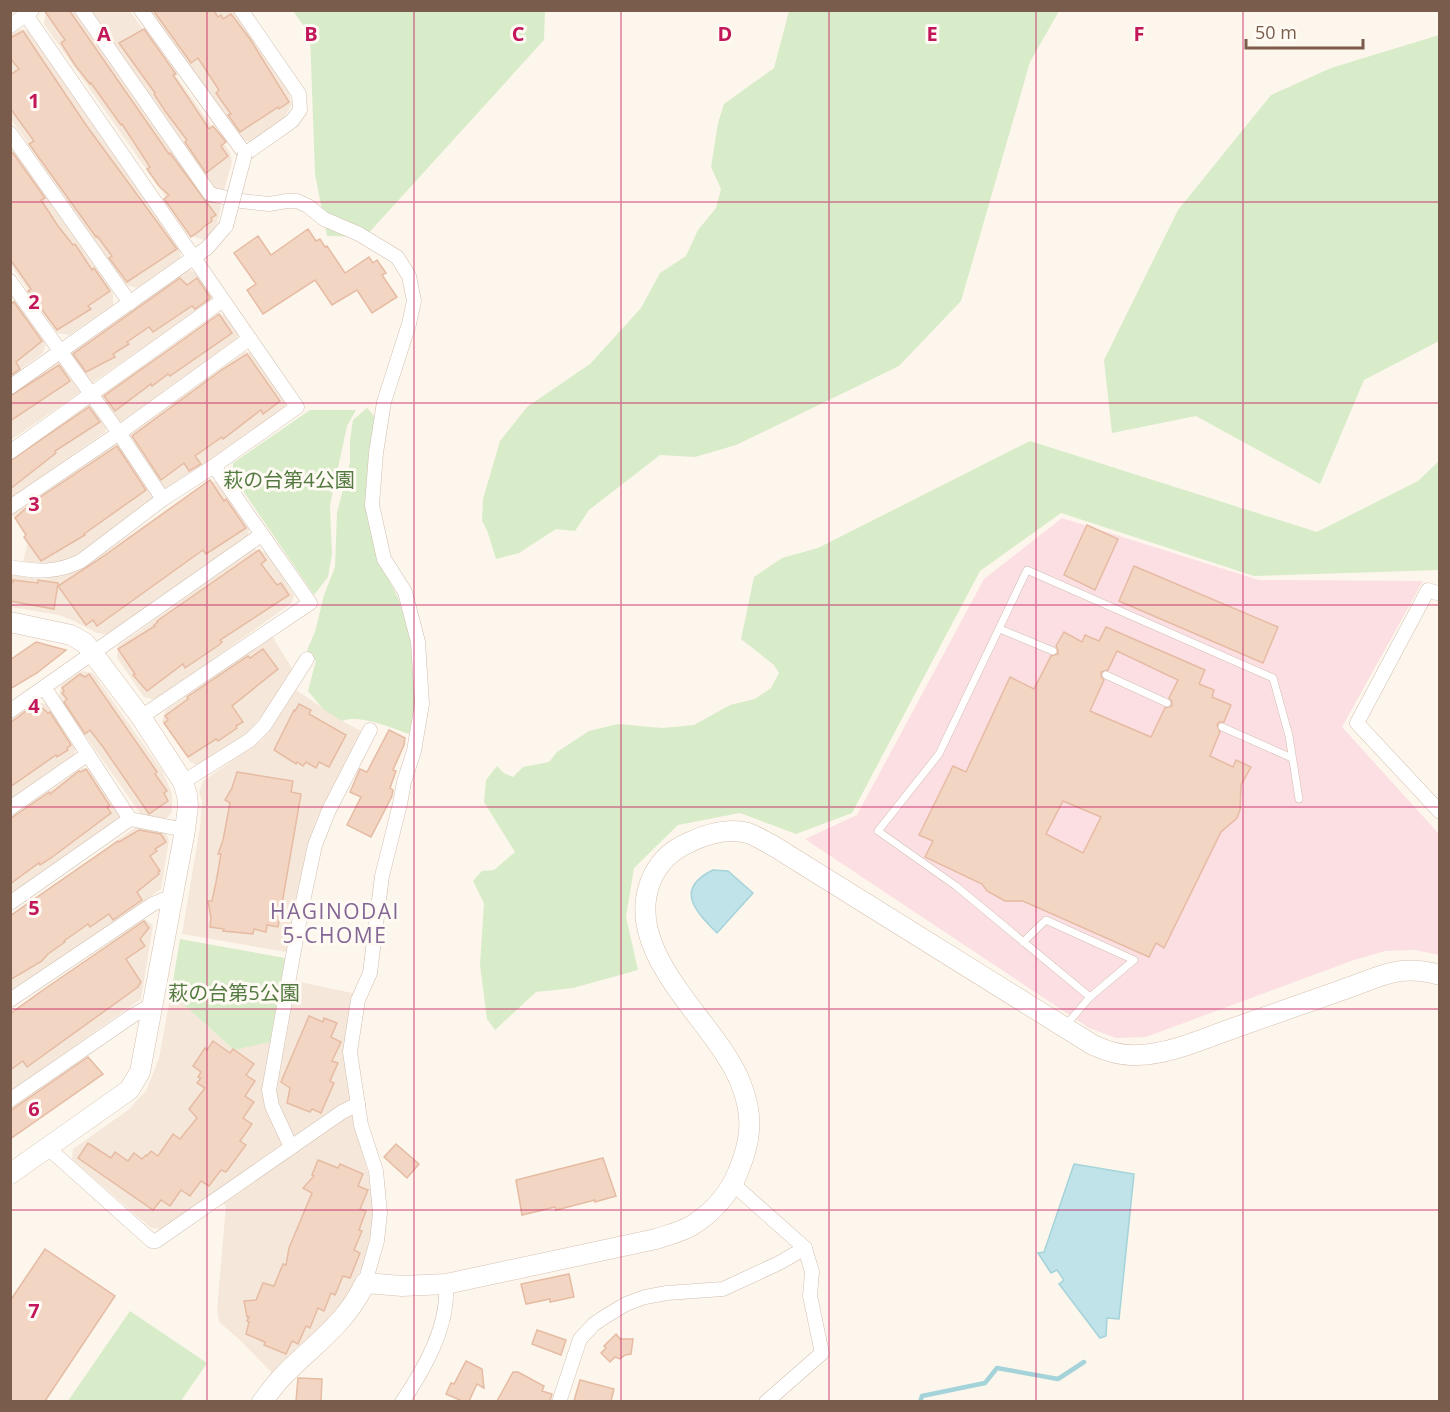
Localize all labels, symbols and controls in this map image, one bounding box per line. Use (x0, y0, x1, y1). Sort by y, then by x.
scale bar (1246, 12, 1363, 50)
text: A (97, 20, 111, 47)
text: B (304, 20, 318, 47)
text: C (512, 20, 525, 47)
text: D (718, 20, 732, 47)
text: E (926, 20, 938, 47)
text: F (1134, 20, 1144, 47)
text: 50 m (1255, 20, 1297, 44)
text: 1 (28, 87, 40, 114)
text: 2 (28, 288, 40, 315)
park label: 萩の台第4公園 (223, 466, 355, 493)
text: 3 (28, 490, 40, 517)
text: 4 (28, 692, 40, 719)
text: 5 (28, 894, 40, 921)
district label: HAGINODAI 5-CHOME (270, 897, 400, 949)
park label: 萩の台第5公園 (168, 979, 300, 1006)
text: 6 (28, 1095, 40, 1122)
text: 7 (28, 1297, 40, 1324)

